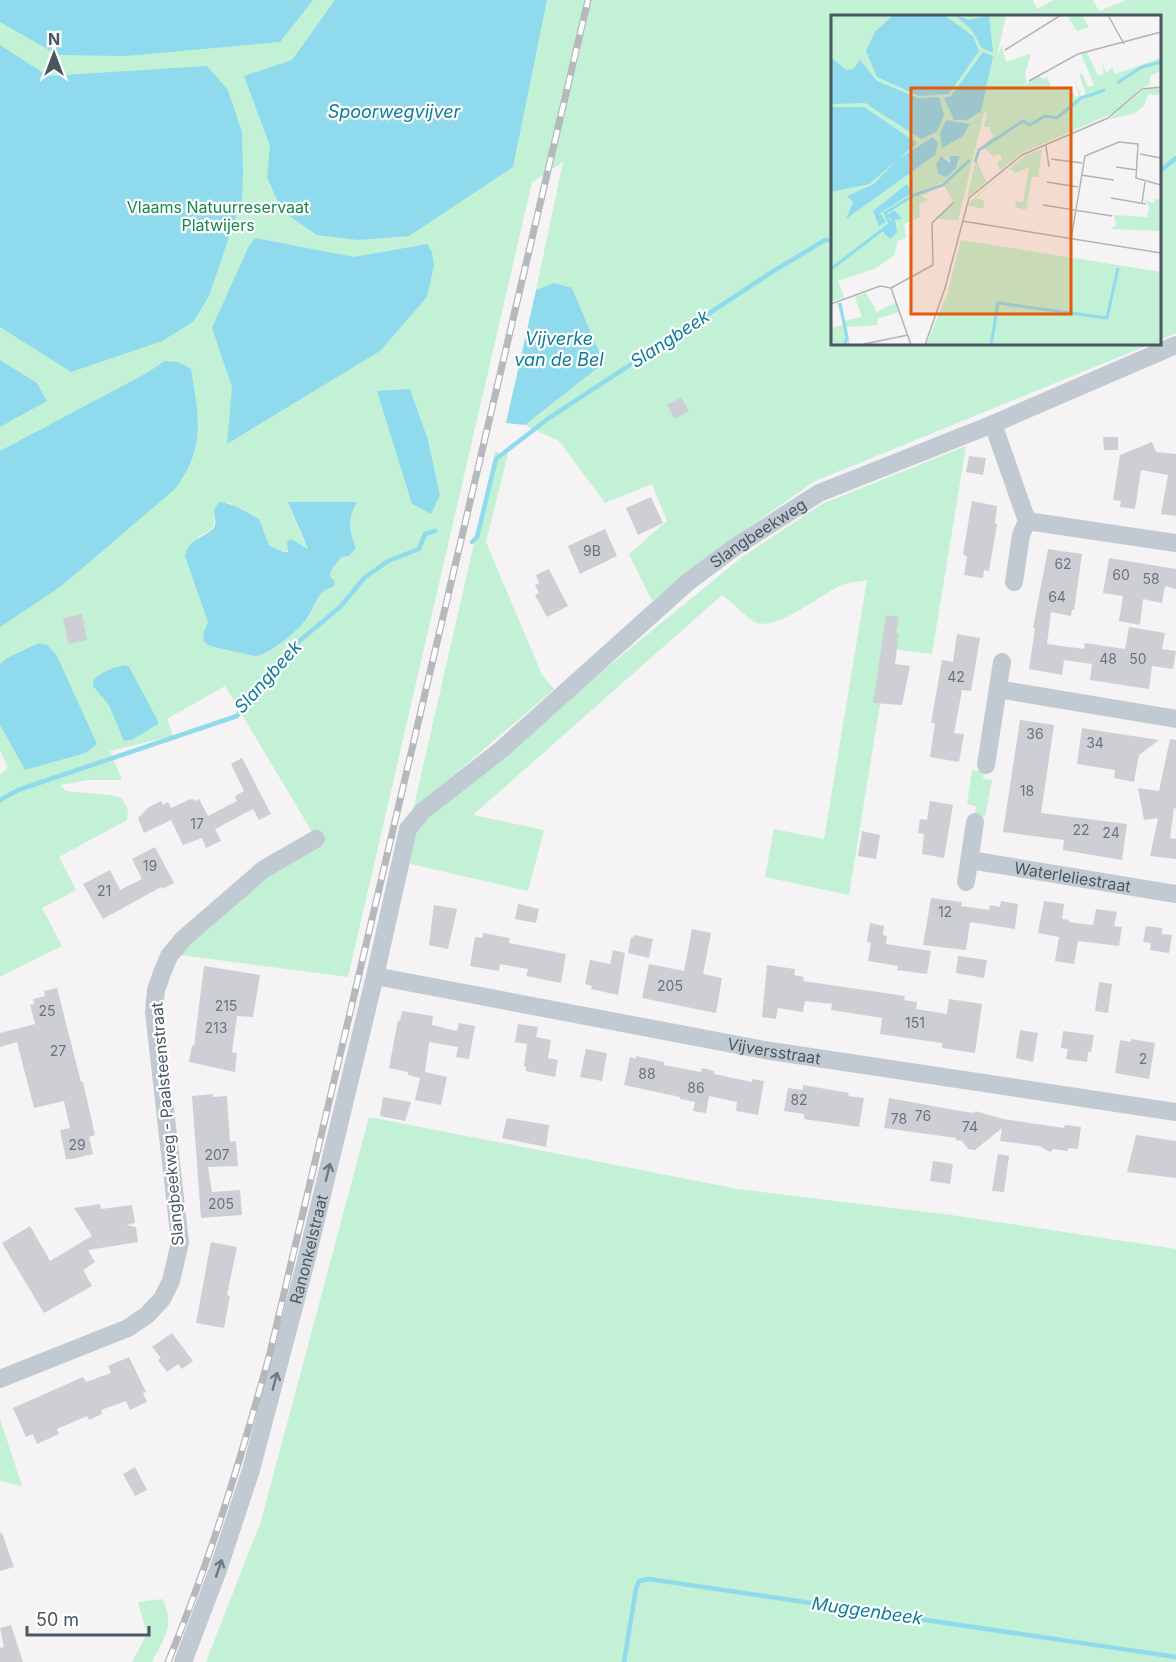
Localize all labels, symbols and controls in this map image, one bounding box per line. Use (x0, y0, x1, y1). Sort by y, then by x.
inset map (831, 15, 1161, 345)
north arrow (24, 24, 84, 84)
text: N (48, 29, 60, 49)
water label: Spoorwegvijver (328, 101, 462, 122)
park label: Vlaams Natuurreservaat Platwijers (127, 197, 309, 235)
water label: Slangbeek (626, 305, 714, 372)
water label: Vijverke van de Bel (514, 328, 604, 370)
street label: Slangbeekweg (706, 494, 810, 572)
house number: 9B (583, 542, 601, 559)
house number: 62 (1054, 555, 1072, 572)
house number: 60 (1112, 566, 1130, 583)
house number: 58 (1142, 570, 1160, 587)
house number: 64 (1048, 588, 1066, 605)
water label: Slangbeek (230, 635, 306, 717)
house number: 48 (1099, 650, 1117, 667)
house number: 50 (1129, 650, 1147, 667)
house number: 42 (947, 668, 965, 685)
house number: 36 (1026, 725, 1044, 742)
house number: 34 (1086, 734, 1104, 751)
house number: 18 (1020, 782, 1034, 799)
house number: 17 (190, 815, 204, 832)
house number: 22 (1072, 821, 1090, 838)
house number: 24 (1102, 824, 1120, 841)
house number: 19 (143, 857, 157, 874)
street label: Waterleliestraat (1013, 857, 1132, 896)
house number: 21 (97, 882, 111, 899)
house number: 12 (938, 903, 952, 920)
house number: 205 (657, 977, 683, 994)
house number: 215 (215, 997, 237, 1014)
street label: Slangbeekweg - Paalsteenstraat (146, 1001, 188, 1247)
house number: 25 (38, 1002, 56, 1019)
house number: 151 (905, 1014, 925, 1031)
house number: 213 (205, 1019, 227, 1036)
street label: Vijversstraat (726, 1033, 822, 1068)
house number: 27 (50, 1042, 66, 1059)
house number: 2 (1139, 1050, 1147, 1067)
house number: 88 (638, 1065, 656, 1082)
house number: 86 (687, 1079, 705, 1096)
house number: 82 (790, 1091, 808, 1108)
house number: 76 (915, 1107, 931, 1124)
house number: 78 (891, 1110, 907, 1127)
house number: 74 (962, 1118, 978, 1135)
house number: 29 (68, 1136, 86, 1153)
house number: 207 (204, 1146, 230, 1163)
one-way arrow (322, 1163, 334, 1182)
street label: Ranonkelstraat (285, 1192, 332, 1306)
house number: 205 (208, 1195, 234, 1212)
one-way arrow (269, 1372, 281, 1391)
one-way arrow (214, 1559, 225, 1578)
water label: Muggenbeek (810, 1592, 925, 1629)
scale bar (27, 1599, 148, 1637)
text: 50 m (36, 1609, 79, 1630)

